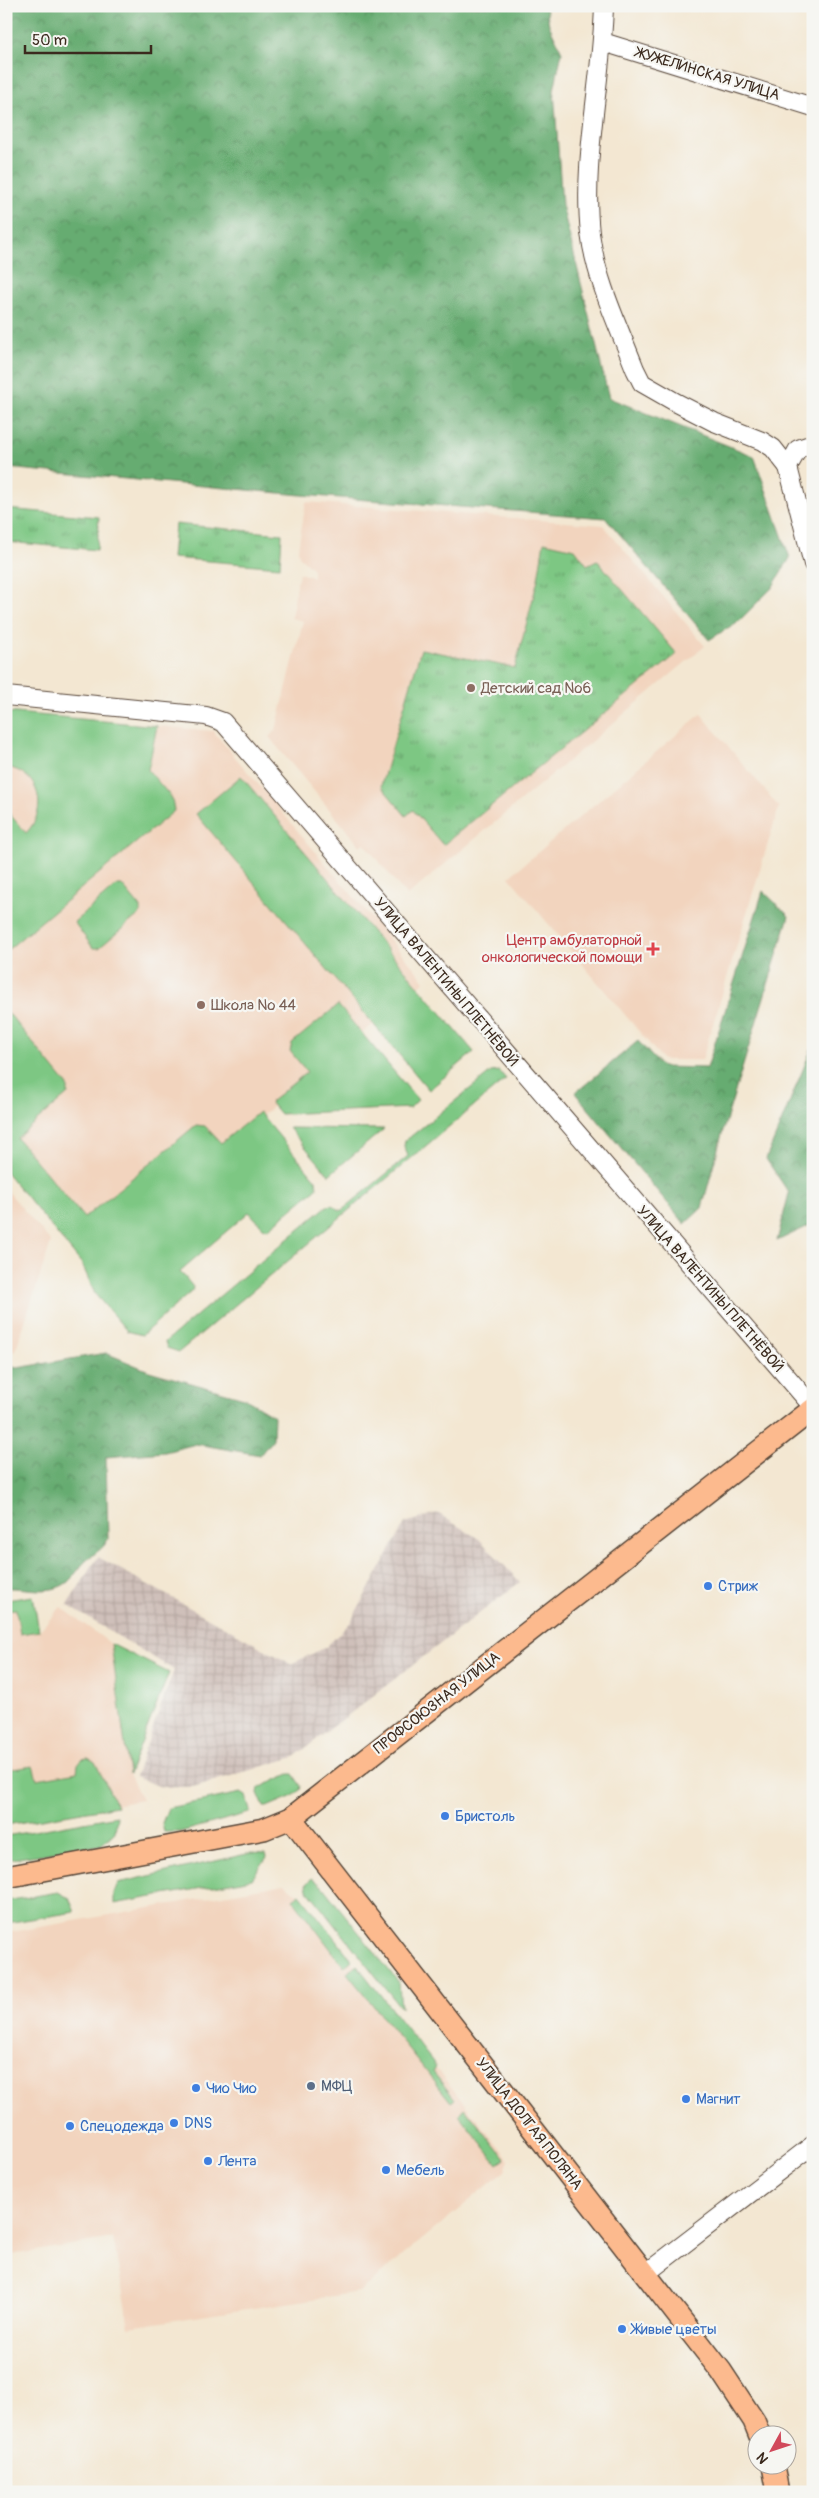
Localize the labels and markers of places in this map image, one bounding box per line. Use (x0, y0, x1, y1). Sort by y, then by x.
place label: Детский сад №6 (480, 679, 591, 698)
marker: Детский сад №6 (465, 682, 477, 694)
place label: Центр амбулаторной онкологической помощи (482, 931, 642, 967)
marker: Центр амбулаторной онкологической помощи (646, 942, 660, 956)
place label: Школа № 44 (211, 996, 296, 1015)
marker: Школа № 44 (195, 999, 207, 1011)
place label: Стриж (718, 1577, 759, 1596)
marker: Стриж (702, 1580, 714, 1592)
place label: Бристоль (455, 1807, 516, 1826)
marker: Бристоль (439, 1810, 451, 1822)
place label: МФЦ (321, 2077, 353, 2096)
place label: Чио Чио (206, 2079, 257, 2098)
marker: МФЦ (305, 2080, 317, 2092)
marker: Чио Чио (190, 2082, 202, 2094)
place label: Магнит (696, 2090, 741, 2109)
marker: Магнит (680, 2093, 692, 2105)
place label: DNS (184, 2114, 212, 2133)
place label: Спецодежда (80, 2117, 164, 2136)
marker: DNS (168, 2117, 180, 2129)
marker: Спецодежда (64, 2120, 76, 2132)
place label: Лента (217, 2152, 256, 2171)
marker: Лента (202, 2155, 214, 2167)
place label: Мебель (396, 2161, 445, 2180)
marker: Мебель (380, 2164, 392, 2176)
place label: Живые цветы (630, 2320, 717, 2339)
marker: Живые цветы (616, 2323, 628, 2335)

